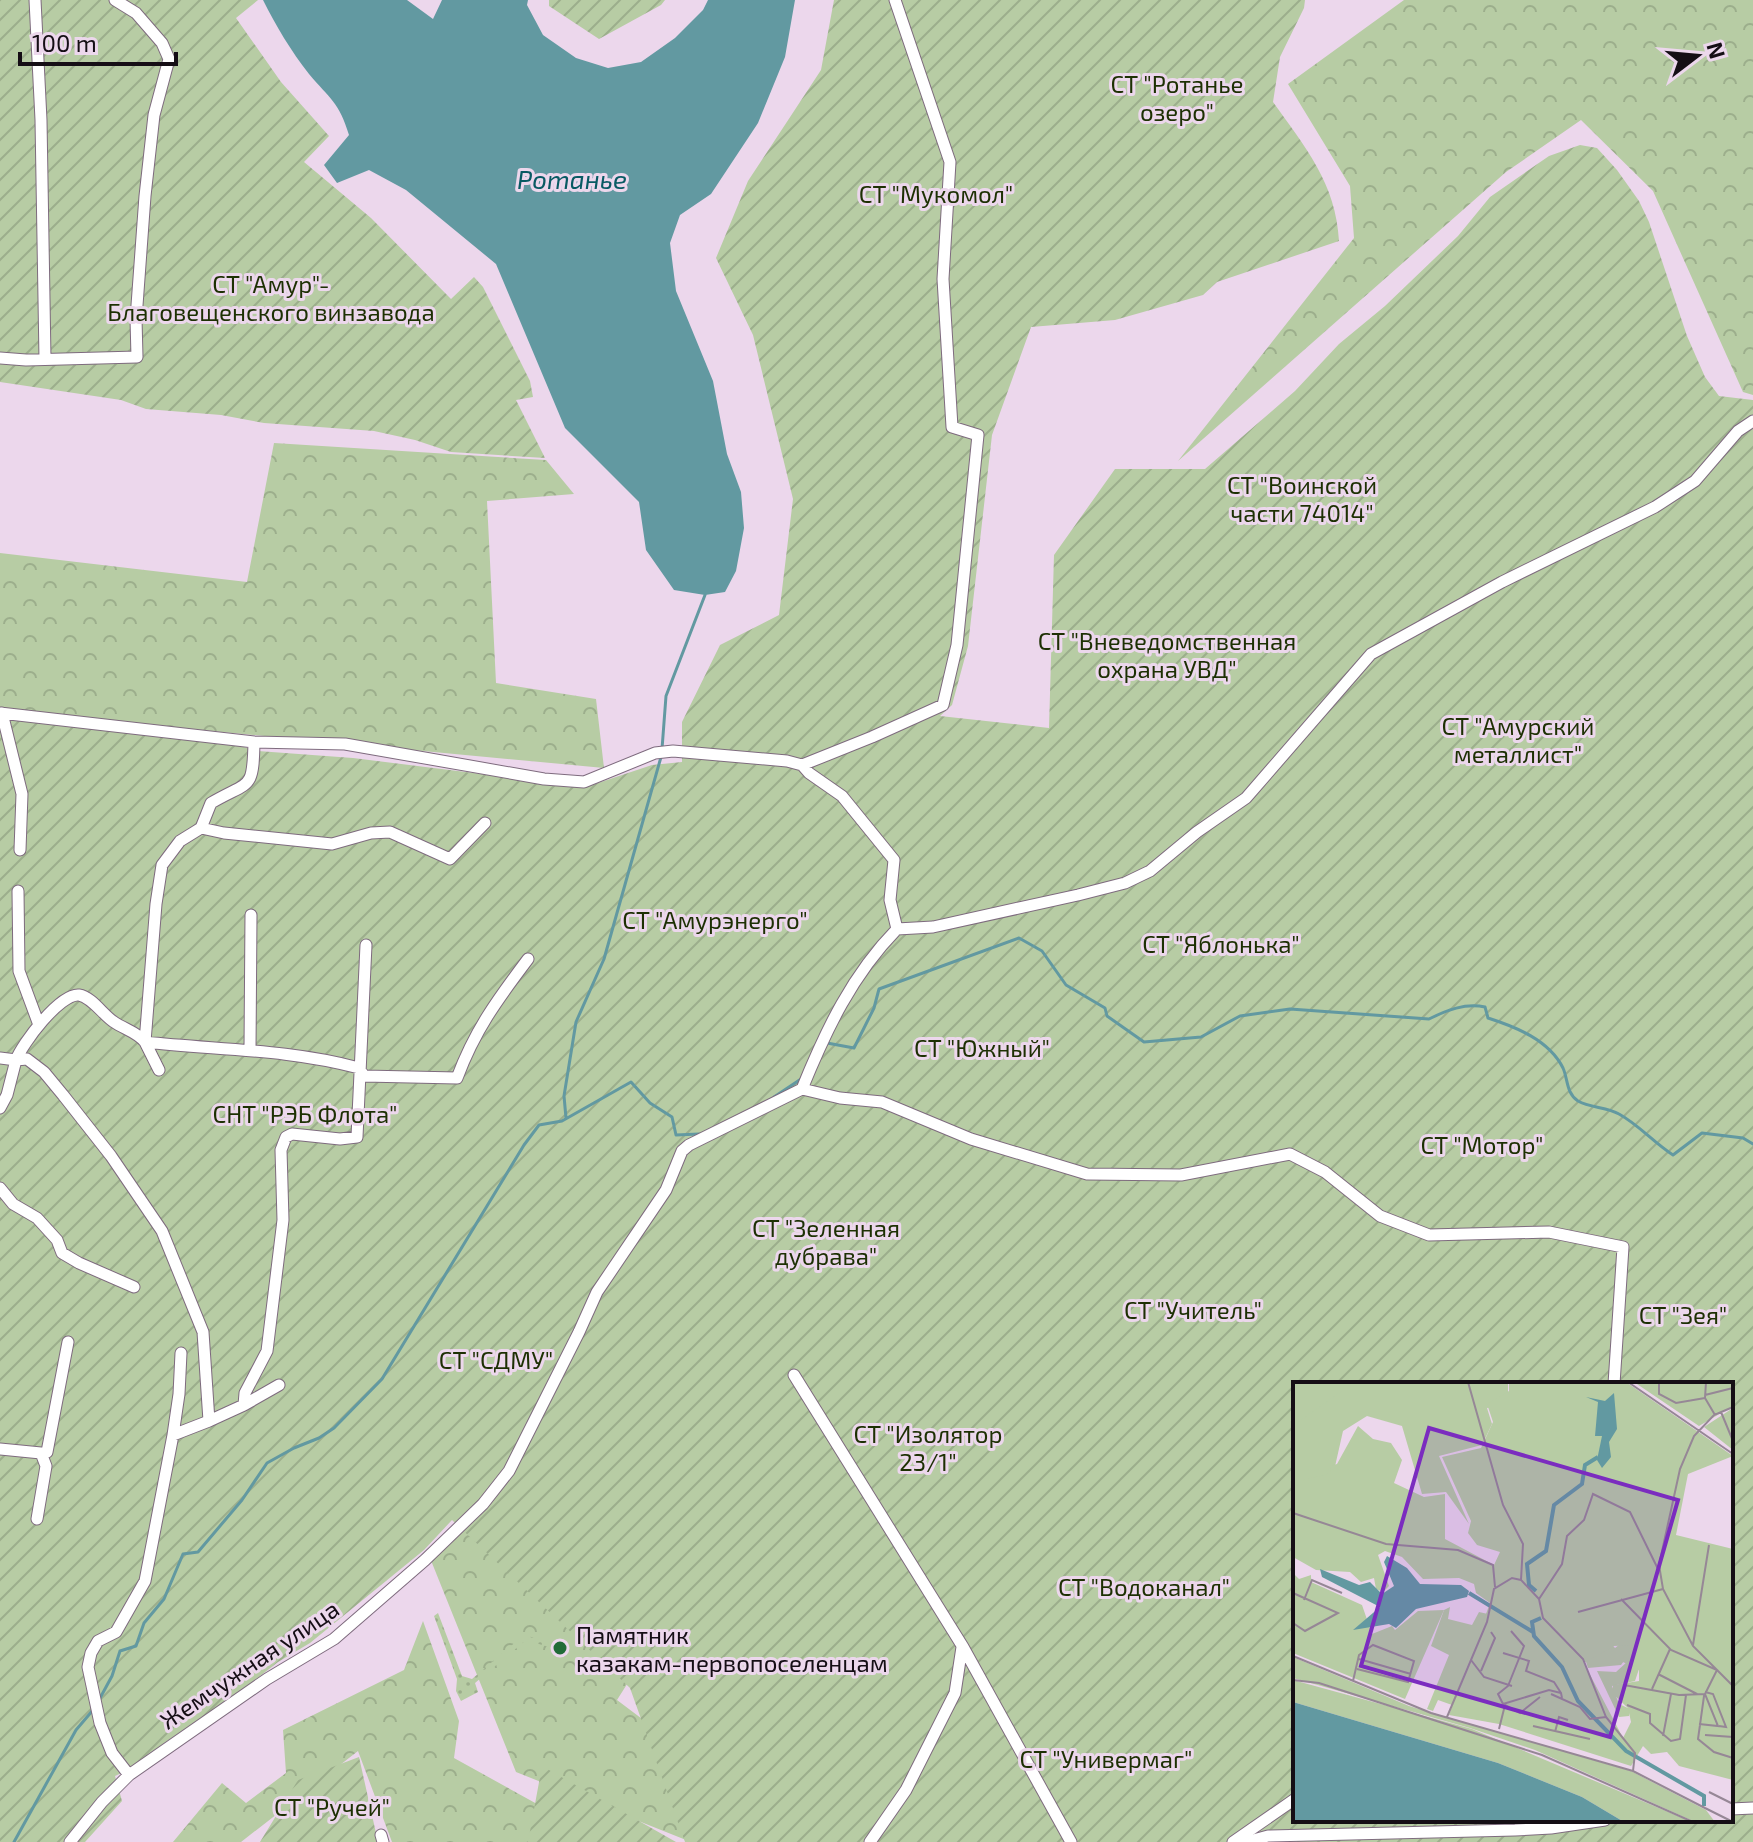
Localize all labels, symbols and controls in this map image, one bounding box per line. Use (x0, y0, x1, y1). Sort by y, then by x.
scale bar (20, 16, 176, 66)
north arrow (1657, 16, 1737, 96)
text: 100 m (32, 28, 97, 57)
text: N (1703, 39, 1732, 61)
park label: СТ "Ротанье озеро" (1110, 69, 1244, 126)
water label: Ротанье (517, 163, 627, 194)
park label: СТ "Мукомол" (859, 179, 1013, 209)
park label: СТ "Амур"- Благовещенского винзавода (107, 269, 435, 326)
park label: СТ "Воинской части 74014" (1227, 470, 1377, 527)
park label: СТ "Вневедомственная охрана УВД" (1038, 626, 1296, 683)
park label: СТ "Амурский металлист" (1442, 711, 1594, 768)
park label: СТ "Амурэнерго" (622, 905, 808, 935)
park label: СТ "Яблонька" (1142, 929, 1300, 958)
park label: СТ "Южный" (914, 1033, 1050, 1062)
park label: СНТ "РЭБ Флота" (213, 1099, 397, 1128)
park label: СТ "Мотор" (1420, 1130, 1544, 1159)
park label: СТ "Зеленная дубрава" (752, 1213, 900, 1271)
park label: СТ "Учитель" (1124, 1295, 1262, 1324)
park label: СТ "Зея" (1639, 1300, 1727, 1329)
park label: СТ "СДМУ" (439, 1345, 553, 1374)
inset map (1293, 1382, 1733, 1822)
park label: СТ "Изолятор 23/1" (854, 1419, 1002, 1476)
park label: СТ "Водоканал" (1058, 1572, 1230, 1601)
street label: Жемчужная улица (154, 1593, 345, 1735)
place label: Памятник казакам-первопоселенцам (576, 1620, 888, 1677)
marker: Памятник казакам-первопоселенцам (551, 1639, 569, 1657)
park label: СТ "Универмаг" (1019, 1744, 1193, 1773)
park label: СТ "Ручей" (274, 1792, 390, 1822)

